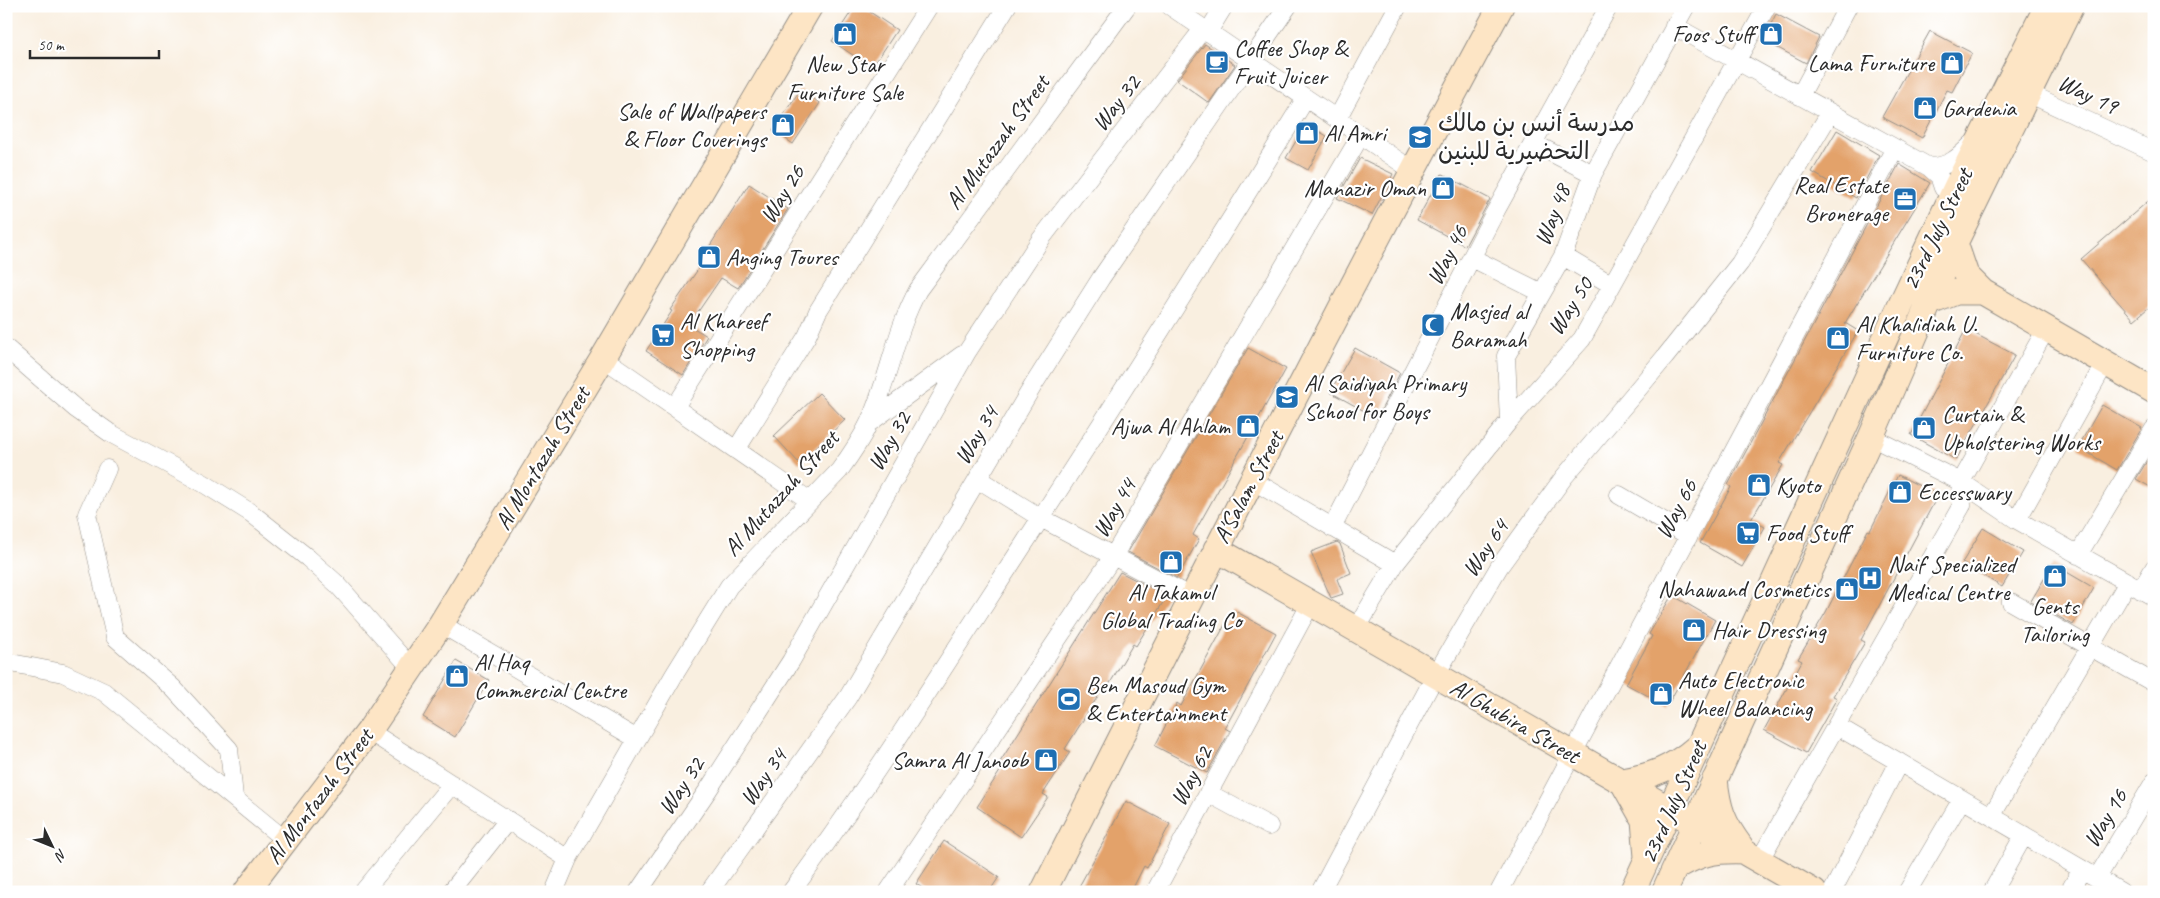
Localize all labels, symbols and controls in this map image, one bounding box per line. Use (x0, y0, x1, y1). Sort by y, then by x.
place label: Foos Stuff (1672, 19, 1759, 49)
shop icon: New Star Furniture Sale (832, 21, 858, 47)
shop icon: Foos Stuff (1758, 21, 1784, 47)
scale bar (30, 28, 159, 60)
place label: Coffee Shop & Fruit Juicer (1234, 33, 1349, 91)
text: 50 m (38, 36, 65, 55)
place label: Lama Furniture (1808, 48, 1936, 78)
place label: New Star Furniture Sale (787, 49, 905, 107)
cafe icon: Coffee Shop & Fruit Juicer (1204, 49, 1230, 75)
shop icon: Lama Furniture (1939, 50, 1965, 76)
street label: Al Mutazzah Street (938, 67, 1057, 215)
street label: Way 32 (1085, 67, 1149, 137)
street label: Way 19 (2053, 67, 2125, 122)
place label: Gardenia (1942, 93, 2017, 123)
shop icon: Gardenia (1912, 95, 1938, 121)
place label: Sale of Wallpapers & Floor Coverings (617, 96, 769, 154)
place label: مدرسة أنس بن مالك التحضيرية للبنين (1438, 108, 1635, 166)
shop icon: Sale of Wallpapers & Floor Coverings (770, 112, 796, 138)
place label: Al Amri (1324, 118, 1388, 148)
shop icon: Al Amri (1294, 120, 1320, 146)
school or university icon: مدرسة أنس بن مالك التحضيرية للبنين (1407, 124, 1433, 150)
street label: Way 26 (753, 158, 812, 229)
street label: 23rd July Street (1895, 162, 1980, 294)
place label: Real Estate Bronerage (1794, 170, 1890, 228)
place label: Manazir Oman (1304, 173, 1426, 203)
shop icon: Manazir Oman (1430, 175, 1456, 201)
street label: Way 48 (1527, 178, 1578, 250)
office icon: Real Estate Bronerage (1892, 186, 1918, 212)
street label: Way 46 (1419, 219, 1475, 290)
place label: Anging Toures (726, 242, 840, 272)
shop icon: Anging Toures (696, 244, 722, 270)
street label: Way 50 (1540, 270, 1601, 341)
place label: Masjed al Baramah (1450, 296, 1532, 354)
place label: Al Khareef Shopping (680, 306, 771, 364)
place label: Al Khalidiah U. Furniture Co. (1856, 309, 1977, 367)
mosque icon: Masjed al Baramah (1420, 312, 1446, 338)
supermarket icon: Al Khareef Shopping (650, 322, 676, 348)
shop icon: Al Khalidiah U. Furniture Co. (1825, 325, 1851, 351)
place label: Al Saidiyah Primary School for Boys (1304, 368, 1468, 426)
street label: Al Montazah Street (487, 379, 598, 535)
school or university icon: Al Saidiyah Primary School for Boys (1274, 384, 1300, 410)
street label: Way 34 (947, 398, 1006, 470)
place label: Curtain & Upholstering Works (1942, 399, 2102, 457)
street label: Way 32 (860, 404, 919, 476)
place label: Ajwa Al Ahlam (1111, 411, 1231, 441)
shop icon: Ajwa Al Ahlam (1235, 413, 1261, 439)
shop icon: Curtain & Upholstering Works (1911, 415, 1937, 441)
street label: Al Mutazzah Street (717, 422, 847, 562)
street label: A'Salam Street (1206, 424, 1291, 548)
place label: Kyoto (1776, 470, 1823, 500)
street label: Way 44 (1085, 471, 1144, 543)
shop icon: Kyoto (1746, 472, 1772, 498)
street label: Way 66 (1648, 473, 1705, 544)
place label: Eccesswary (1918, 477, 2012, 507)
shop icon: Eccesswary (1887, 479, 1913, 505)
street label: Way 64 (1455, 512, 1516, 582)
place label: Food Stuff (1766, 518, 1854, 548)
supermarket icon: Food Stuff (1735, 520, 1761, 546)
shop icon: Al Takamul Global Trading Co (1158, 549, 1184, 575)
place label: Naif Specialized Medical Centre (1888, 549, 2019, 607)
shop icon: Gents Tailoring (2042, 563, 2068, 589)
hospital icon: Naif Specialized Medical Centre (1857, 565, 1883, 591)
place label: Nahawand Cosmetics (1658, 574, 1832, 604)
shop icon: Nahawand Cosmetics (1834, 576, 1860, 602)
place label: Al Takamul Global Trading Co (1101, 577, 1244, 635)
place label: Gents Tailoring (2021, 591, 2091, 649)
place label: Hair Dressing (1712, 615, 1827, 645)
shop icon: Hair Dressing (1681, 617, 1707, 643)
place label: Al Haq Commercial Centre (474, 647, 628, 705)
shop icon: Al Haq Commercial Centre (444, 663, 470, 689)
place label: Auto Electronic Wheel Balancing (1678, 665, 1814, 723)
place label: Ben Masoud Gym & Entertainment (1086, 670, 1228, 728)
street label: Al Ghubira Street (1445, 672, 1587, 771)
shop icon: Auto Electronic Wheel Balancing (1648, 681, 1674, 707)
sports icon: Ben Masoud Gym & Entertainment (1056, 686, 1082, 712)
street label: Al Montazah Street (258, 721, 381, 870)
street label: 23rd July Street (1633, 734, 1714, 868)
street label: Way 62 (1163, 739, 1220, 811)
street label: Way 34 (733, 741, 795, 811)
place label: Samra Al Janoob (891, 745, 1030, 775)
shop icon: Samra Al Janoob (1033, 747, 1059, 773)
street label: Way 32 (651, 750, 712, 820)
street label: Way 16 (2076, 782, 2135, 853)
north arrow (28, 820, 78, 870)
text: N (50, 846, 70, 865)

